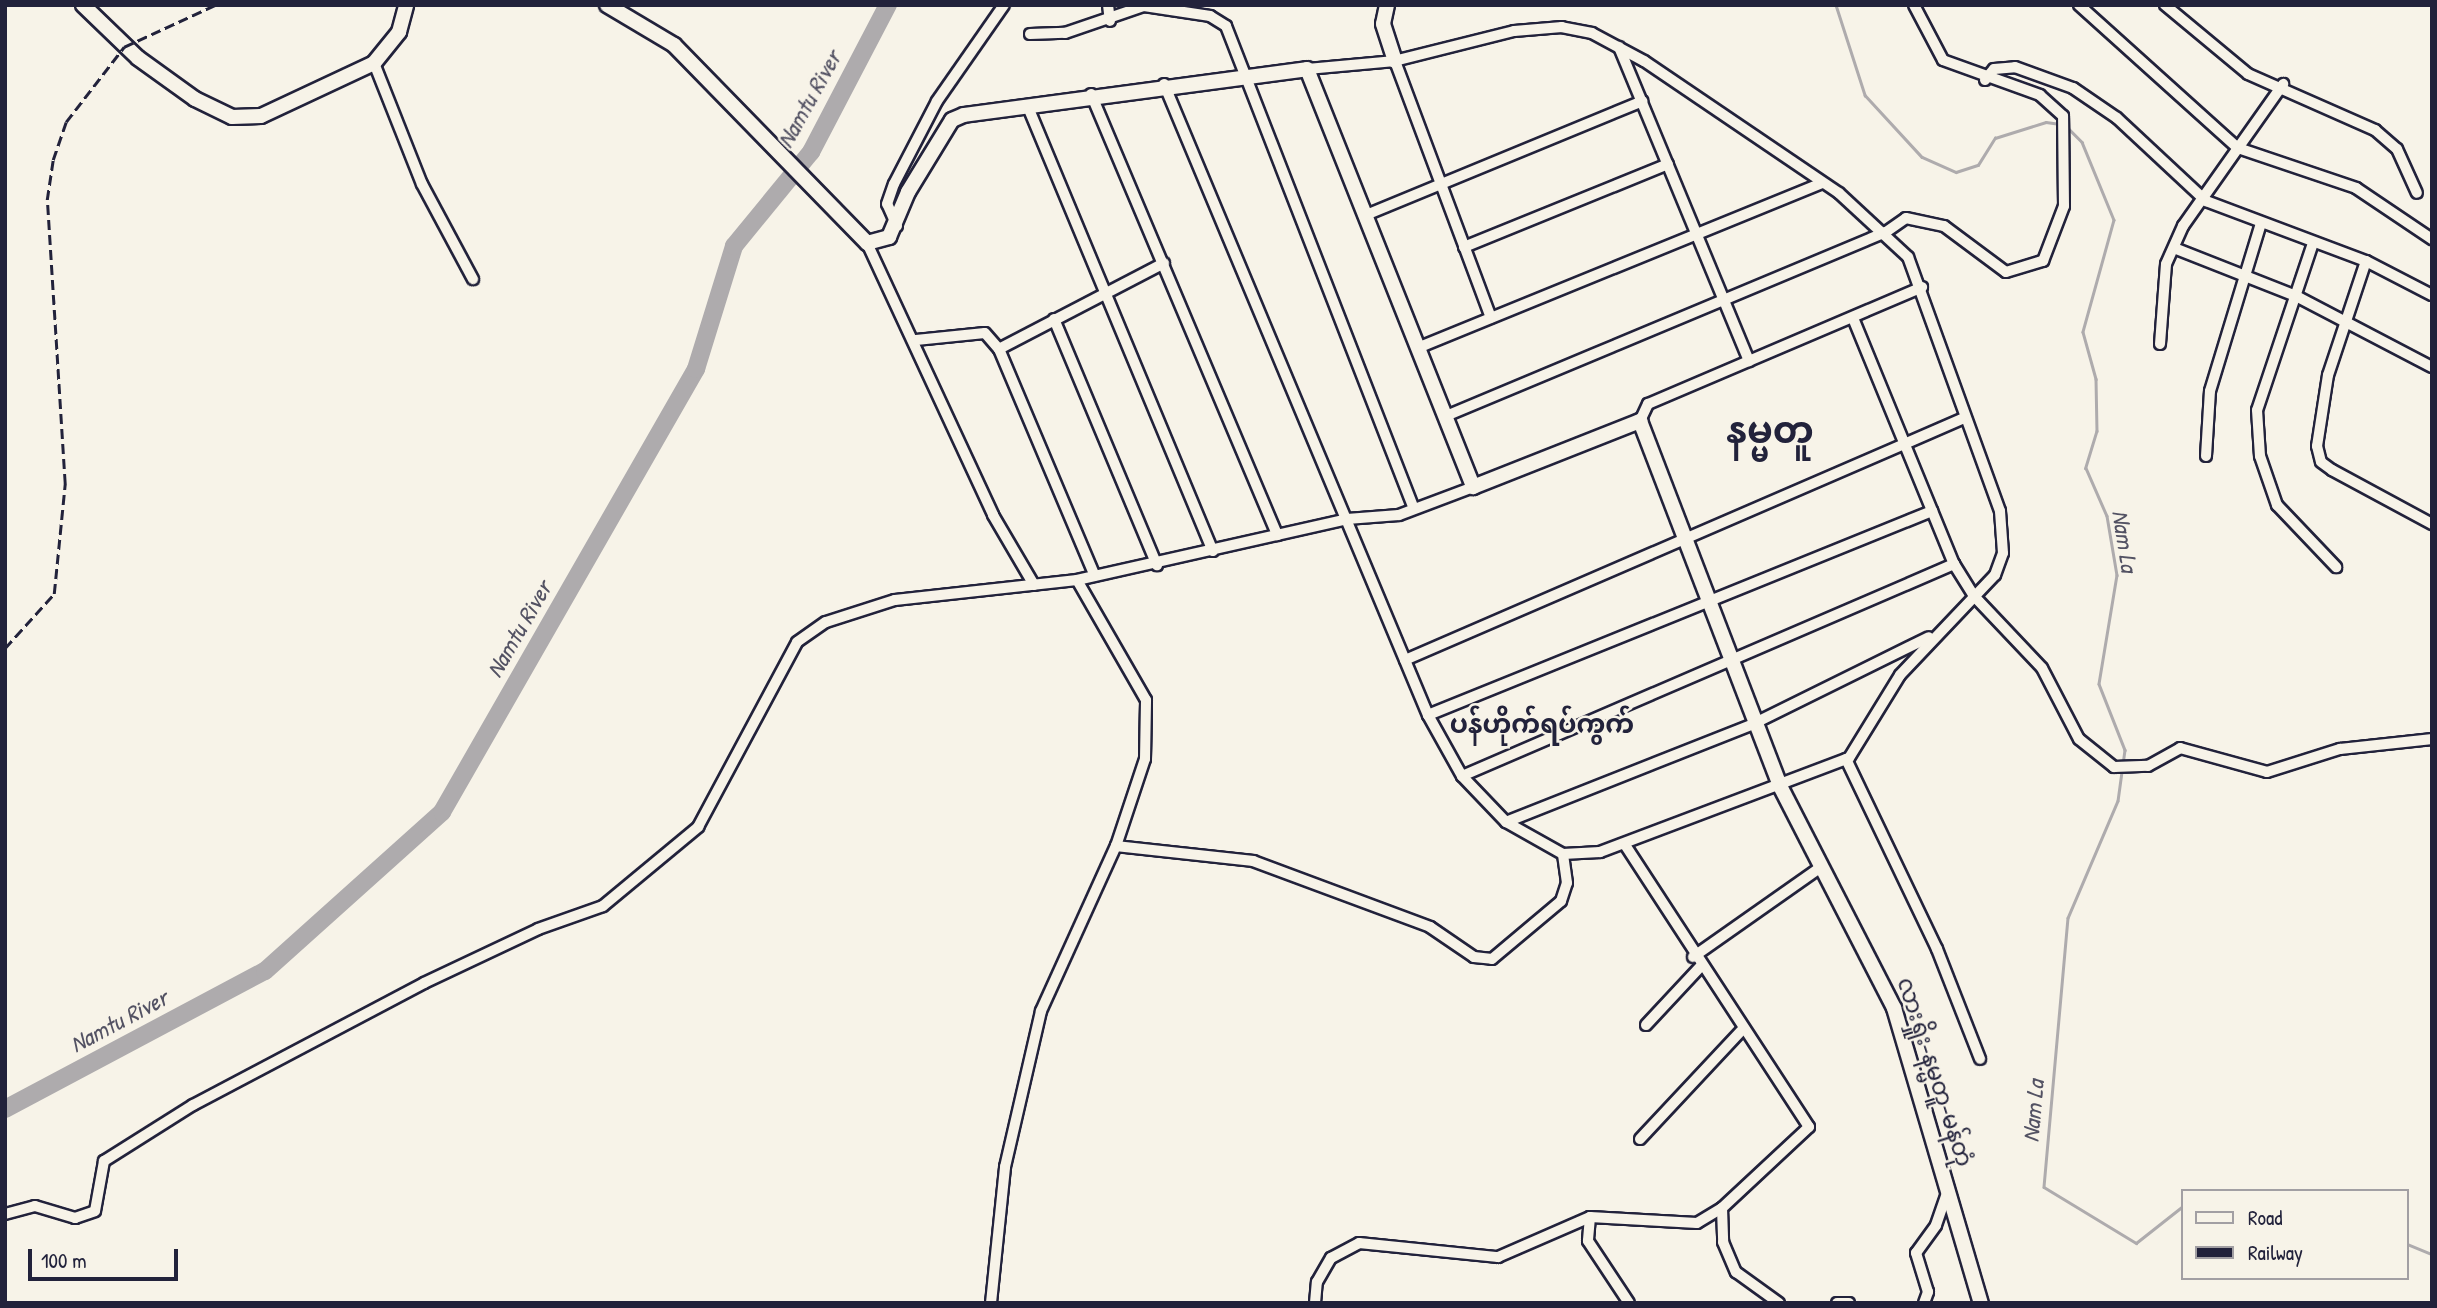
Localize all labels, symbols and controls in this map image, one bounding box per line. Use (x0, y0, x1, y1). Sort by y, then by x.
water label: Namtu River (771, 45, 847, 153)
district label: နမ္မတူ (1726, 408, 1814, 452)
water label: Nam La (2106, 508, 2144, 574)
water label: Namtu River (480, 576, 558, 682)
district label: ပန်ဟိုက်ရပ်ကွက် (1450, 708, 1634, 740)
street label: လားရှိုး-နမ္မတူ-မန်တုံ (1891, 974, 1979, 1170)
water label: Namtu River (65, 983, 173, 1059)
water label: Nam La (2016, 1079, 2050, 1143)
legend (2182, 1189, 2409, 1280)
text: Road (2248, 1203, 2282, 1232)
scale bar (32, 1234, 182, 1278)
text: Railway (2248, 1238, 2303, 1267)
text: 100 m (41, 1246, 87, 1275)

